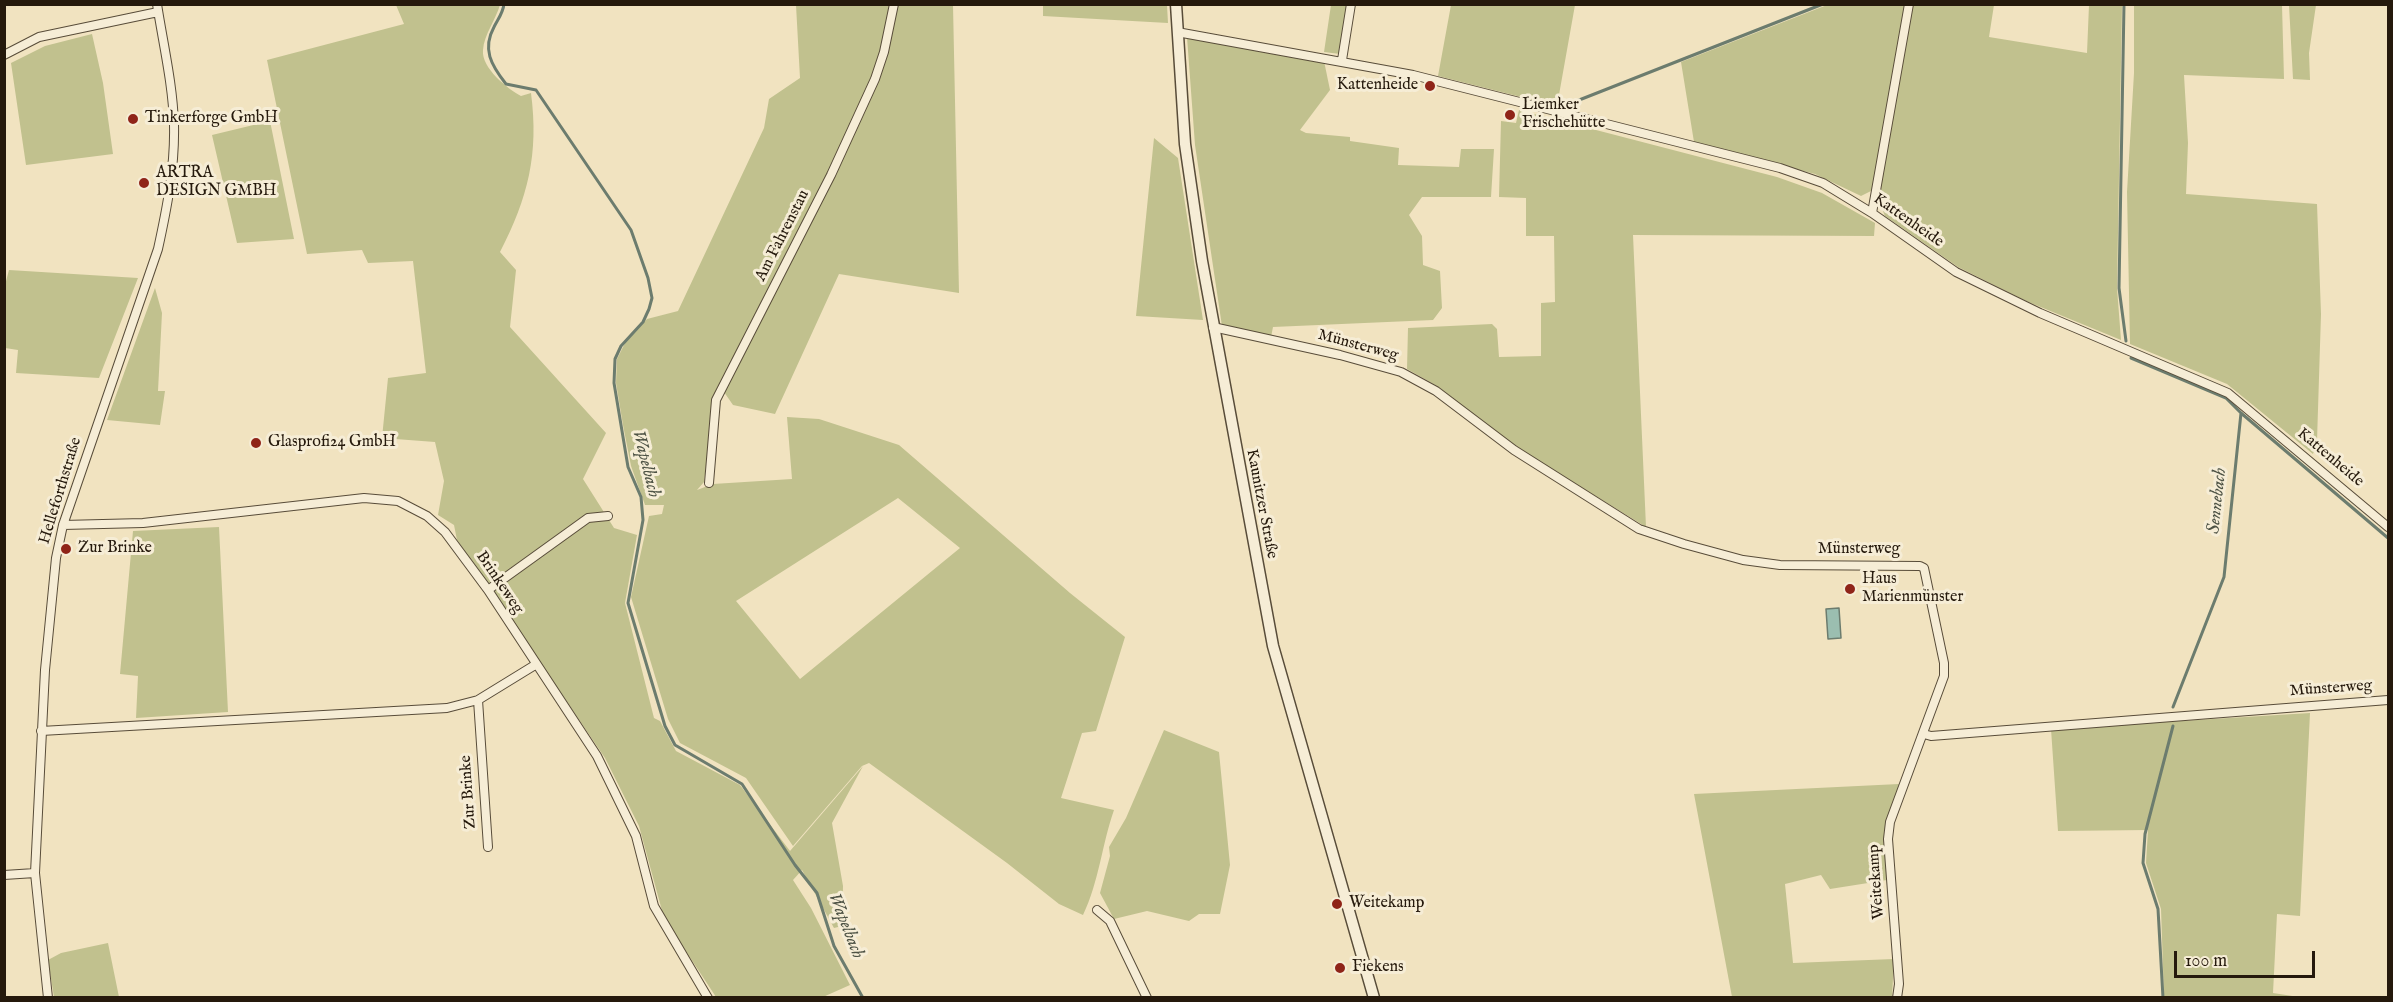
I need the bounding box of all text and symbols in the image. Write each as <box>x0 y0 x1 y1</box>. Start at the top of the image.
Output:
place label: Kattenheide <box>1337 76 1418 96</box>
marker: Kattenheide <box>1423 79 1437 93</box>
place label: Liemker Frischehütte <box>1522 96 1605 134</box>
marker: Liemker Frischehütte <box>1503 108 1517 122</box>
place label: Tinkerforge GmbH <box>145 109 278 129</box>
marker: Tinkerforge GmbH <box>126 112 140 126</box>
place label: ARTRA DESIGN GMBH <box>156 164 277 202</box>
marker: ARTRA DESIGN GMBH <box>137 176 151 190</box>
street label: Am Fahrenstau <box>752 187 814 285</box>
street label: Kattenheide <box>1869 190 1947 252</box>
street label: Münsterweg <box>1316 326 1400 366</box>
street label: Kattenheide <box>2293 425 2367 491</box>
water label: Wapelbach <box>626 428 664 500</box>
place label: Glasprofi24 GmbH <box>268 433 396 453</box>
street label: Helleforthstraße <box>36 435 86 547</box>
marker: Glasprofi24 GmbH <box>249 436 263 450</box>
street label: Kaunitzer Straße <box>1241 448 1281 560</box>
water label: Sennebach <box>2204 467 2232 535</box>
place label: Zur Brinke <box>78 539 152 559</box>
street label: Münsterweg <box>1818 540 1900 560</box>
marker: Zur Brinke <box>59 542 73 556</box>
street label: Brinkeweg <box>471 548 527 618</box>
place label: Haus Marienmünster <box>1862 570 1963 608</box>
marker: Haus Marienmünster <box>1843 582 1857 596</box>
street label: Münsterweg <box>2289 677 2373 701</box>
street label: Zur Brinke <box>457 754 481 830</box>
street label: Weitekamp <box>1865 844 1889 920</box>
water label: Wapelbach <box>822 890 868 962</box>
place label: Weitekamp <box>1349 894 1424 914</box>
marker: Weitekamp <box>1330 897 1344 911</box>
scale bar <box>2177 939 2318 977</box>
text: 100 m <box>2185 950 2227 973</box>
place label: Fiekens <box>1352 958 1404 978</box>
marker: Fiekens <box>1333 961 1347 975</box>

